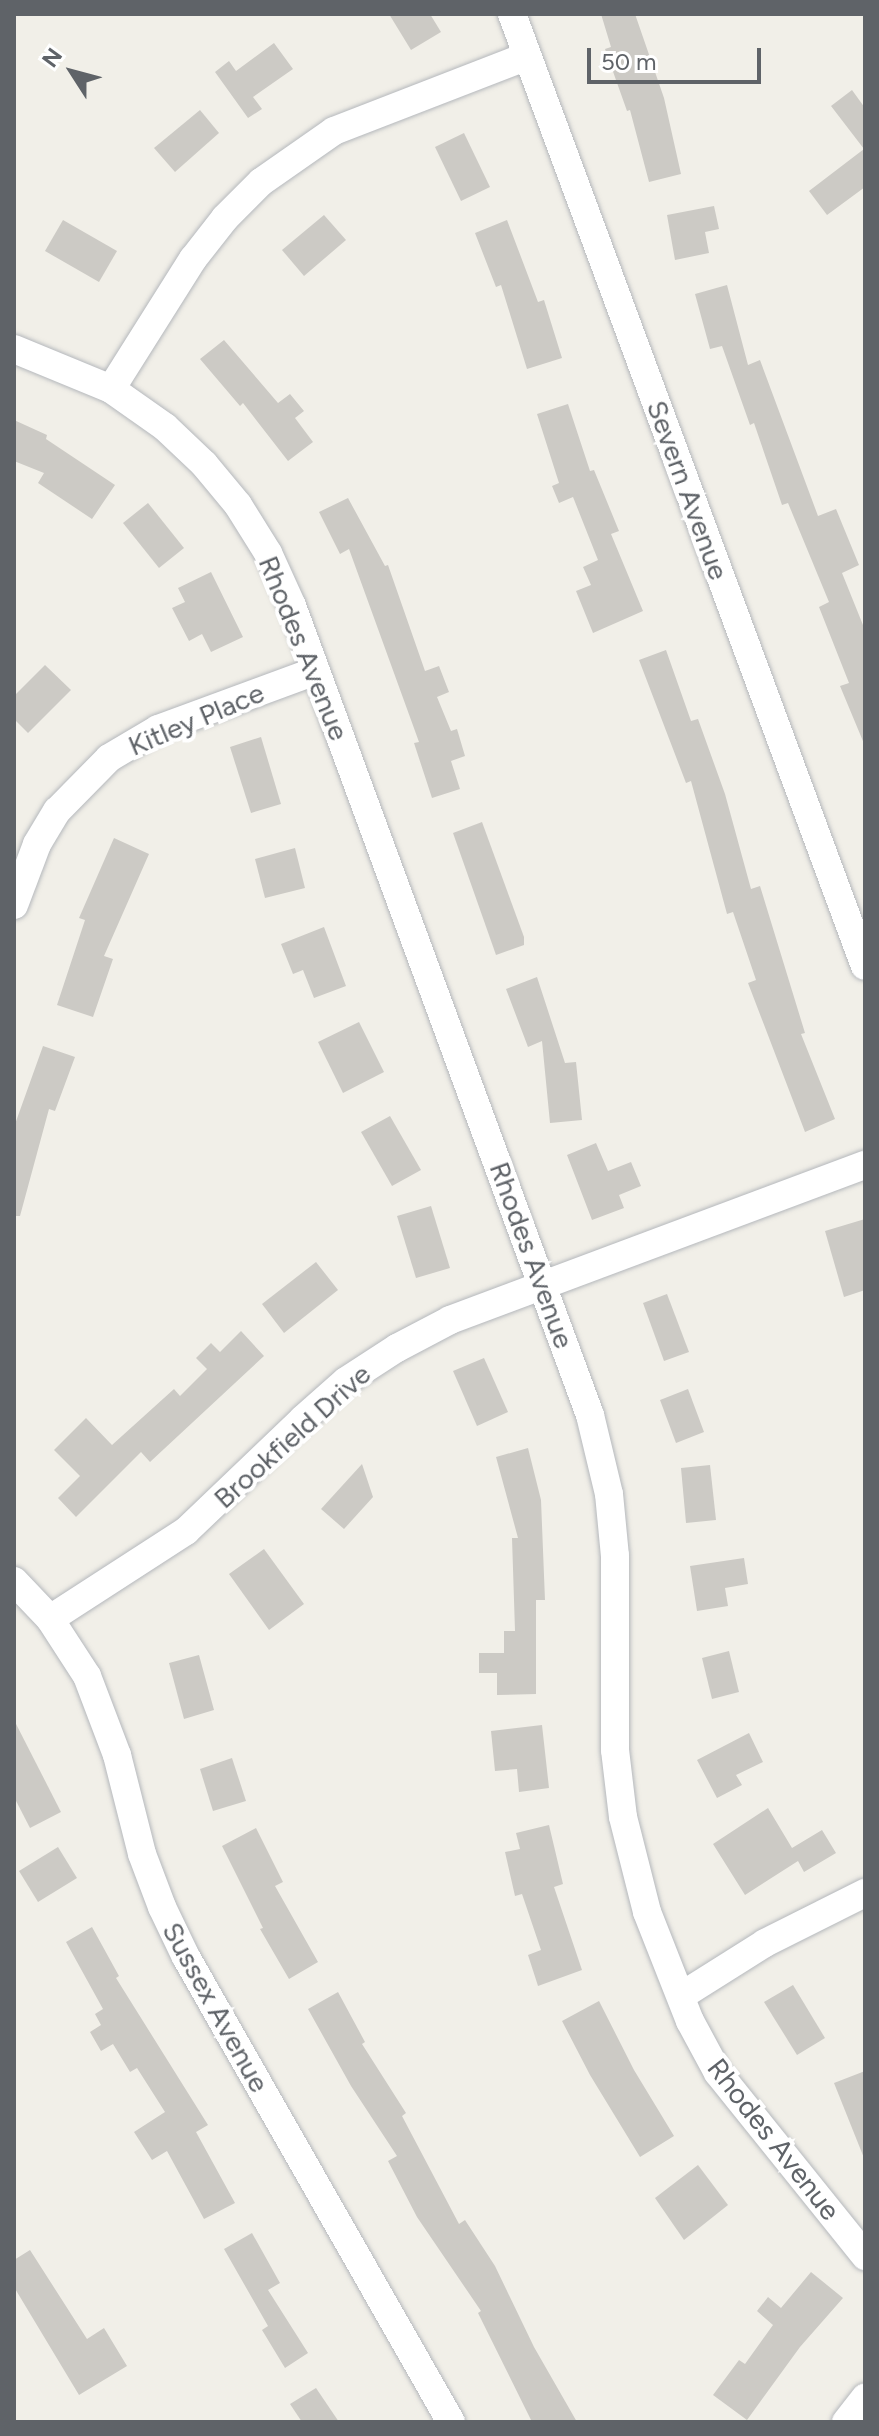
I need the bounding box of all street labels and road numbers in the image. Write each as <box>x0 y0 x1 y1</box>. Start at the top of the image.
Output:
street label: Severn Avenue <box>640 396 736 584</box>
street label: Rhodes Avenue <box>252 551 356 745</box>
street label: Kitley Place <box>123 675 269 763</box>
street label: Rhodes Avenue <box>483 1157 581 1353</box>
street label: Brookfield Drive <box>207 1357 377 1515</box>
street label: Sussex Avenue <box>156 1916 276 2098</box>
street label: Rhodes Avenue <box>701 2052 847 2226</box>

